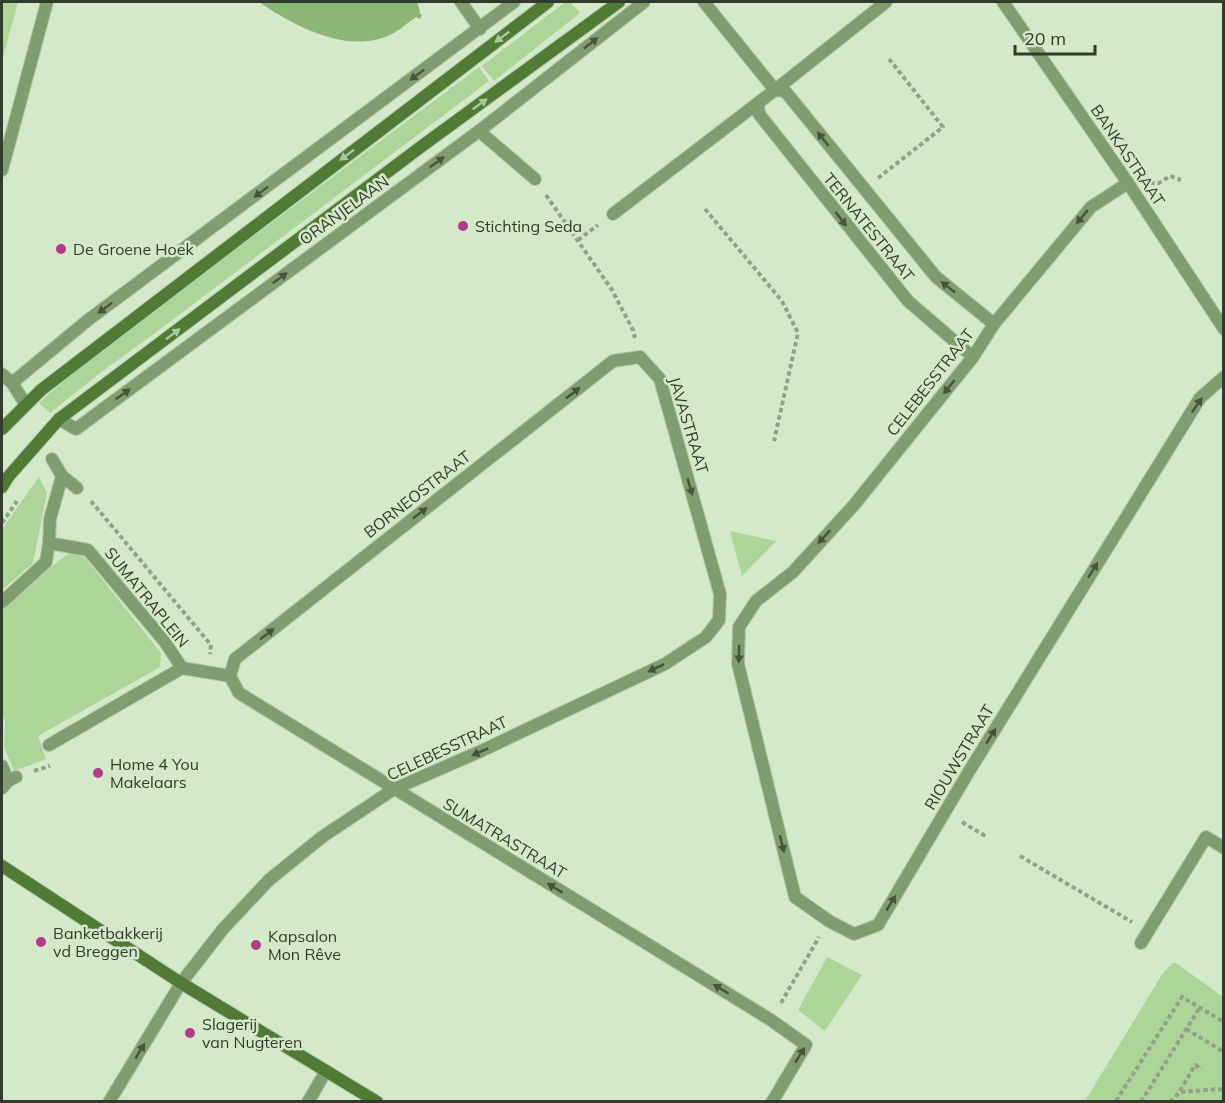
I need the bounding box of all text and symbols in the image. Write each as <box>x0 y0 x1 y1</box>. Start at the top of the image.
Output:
scale bar <box>1015 18 1094 56</box>
text: 20 m <box>1024 27 1066 50</box>
one-way arrow <box>494 31 510 43</box>
one-way arrow <box>584 38 599 50</box>
one-way arrow <box>410 69 425 81</box>
one-way arrow <box>472 98 488 110</box>
street label: BANKASTRAAT <box>1087 100 1169 210</box>
one-way arrow <box>817 131 829 146</box>
one-way arrow <box>339 149 355 162</box>
one-way arrow <box>429 157 444 169</box>
street label: TERNATESTRAAT <box>819 169 919 286</box>
street label: ORANJELAAN <box>295 171 393 249</box>
one-way arrow <box>253 185 269 198</box>
one-way arrow <box>1076 209 1089 224</box>
one-way arrow <box>835 212 847 227</box>
place label: Stichting Seda <box>475 216 582 236</box>
marker: Stichting Seda <box>456 219 470 233</box>
place label: De Groene Hoek <box>73 239 194 259</box>
marker: De Groene Hoek <box>54 242 68 256</box>
one-way arrow <box>272 272 288 285</box>
one-way arrow <box>940 281 956 294</box>
one-way arrow <box>97 302 113 314</box>
street label: CELEBESSTRAAT <box>882 324 978 440</box>
one-way arrow <box>165 328 181 340</box>
street label: JAVASTRAAT <box>665 374 713 476</box>
one-way arrow <box>942 379 955 395</box>
one-way arrow <box>565 386 581 399</box>
one-way arrow <box>115 388 131 400</box>
one-way arrow <box>1191 397 1203 413</box>
street label: BORNEOSTRAAT <box>360 446 475 542</box>
one-way arrow <box>686 478 696 496</box>
one-way arrow <box>412 507 428 520</box>
one-way arrow <box>818 529 831 544</box>
street label: SUMATRAPLEIN <box>101 543 193 651</box>
one-way arrow <box>1088 562 1099 578</box>
one-way arrow <box>259 627 275 640</box>
one-way arrow <box>734 645 743 664</box>
one-way arrow <box>648 663 665 672</box>
street label: RIOUWSTRAAT <box>920 701 998 813</box>
street label: CELEBESSTRAAT <box>383 711 511 785</box>
one-way arrow <box>986 728 997 744</box>
one-way arrow <box>472 747 489 756</box>
place label: Home 4 You Makelaars <box>110 754 199 792</box>
marker: Home 4 You Makelaars <box>91 766 105 780</box>
street label: SUMATRASTRAAT <box>440 793 571 883</box>
one-way arrow <box>778 835 788 853</box>
one-way arrow <box>547 882 563 893</box>
one-way arrow <box>886 894 896 911</box>
place label: Banketbakkerij vd Breggen <box>53 923 163 961</box>
place label: Kapsalon Mon Rêve <box>268 926 341 964</box>
marker: Banketbakkerij vd Breggen <box>34 935 48 949</box>
marker: Kapsalon Mon Rêve <box>249 938 263 952</box>
one-way arrow <box>713 984 729 995</box>
place label: Slagerij van Nugteren <box>202 1014 302 1052</box>
marker: Slagerij van Nugteren <box>183 1026 197 1040</box>
one-way arrow <box>134 1043 145 1059</box>
one-way arrow <box>795 1046 805 1063</box>

